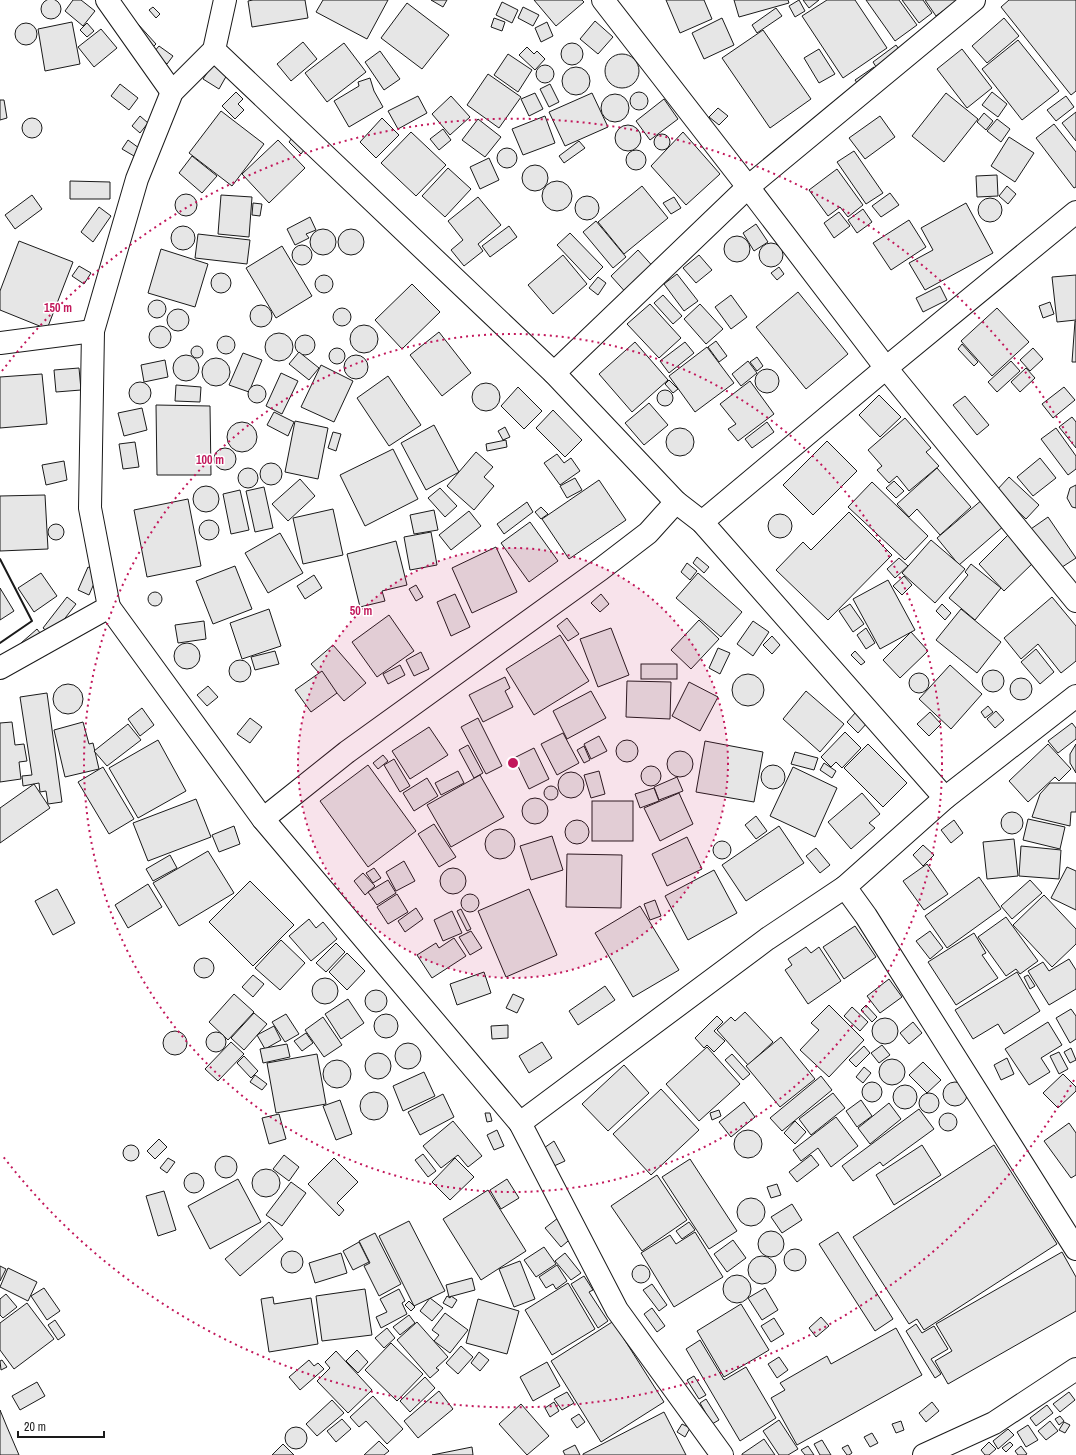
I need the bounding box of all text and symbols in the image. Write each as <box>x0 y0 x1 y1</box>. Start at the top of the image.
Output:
text: 150 m <box>44 300 72 316</box>
text: 100 m <box>196 452 224 468</box>
text: 50 m <box>350 603 372 619</box>
centre of rings <box>506 756 520 770</box>
scale bar <box>18 1413 104 1439</box>
text: 20 m <box>24 1419 46 1435</box>

